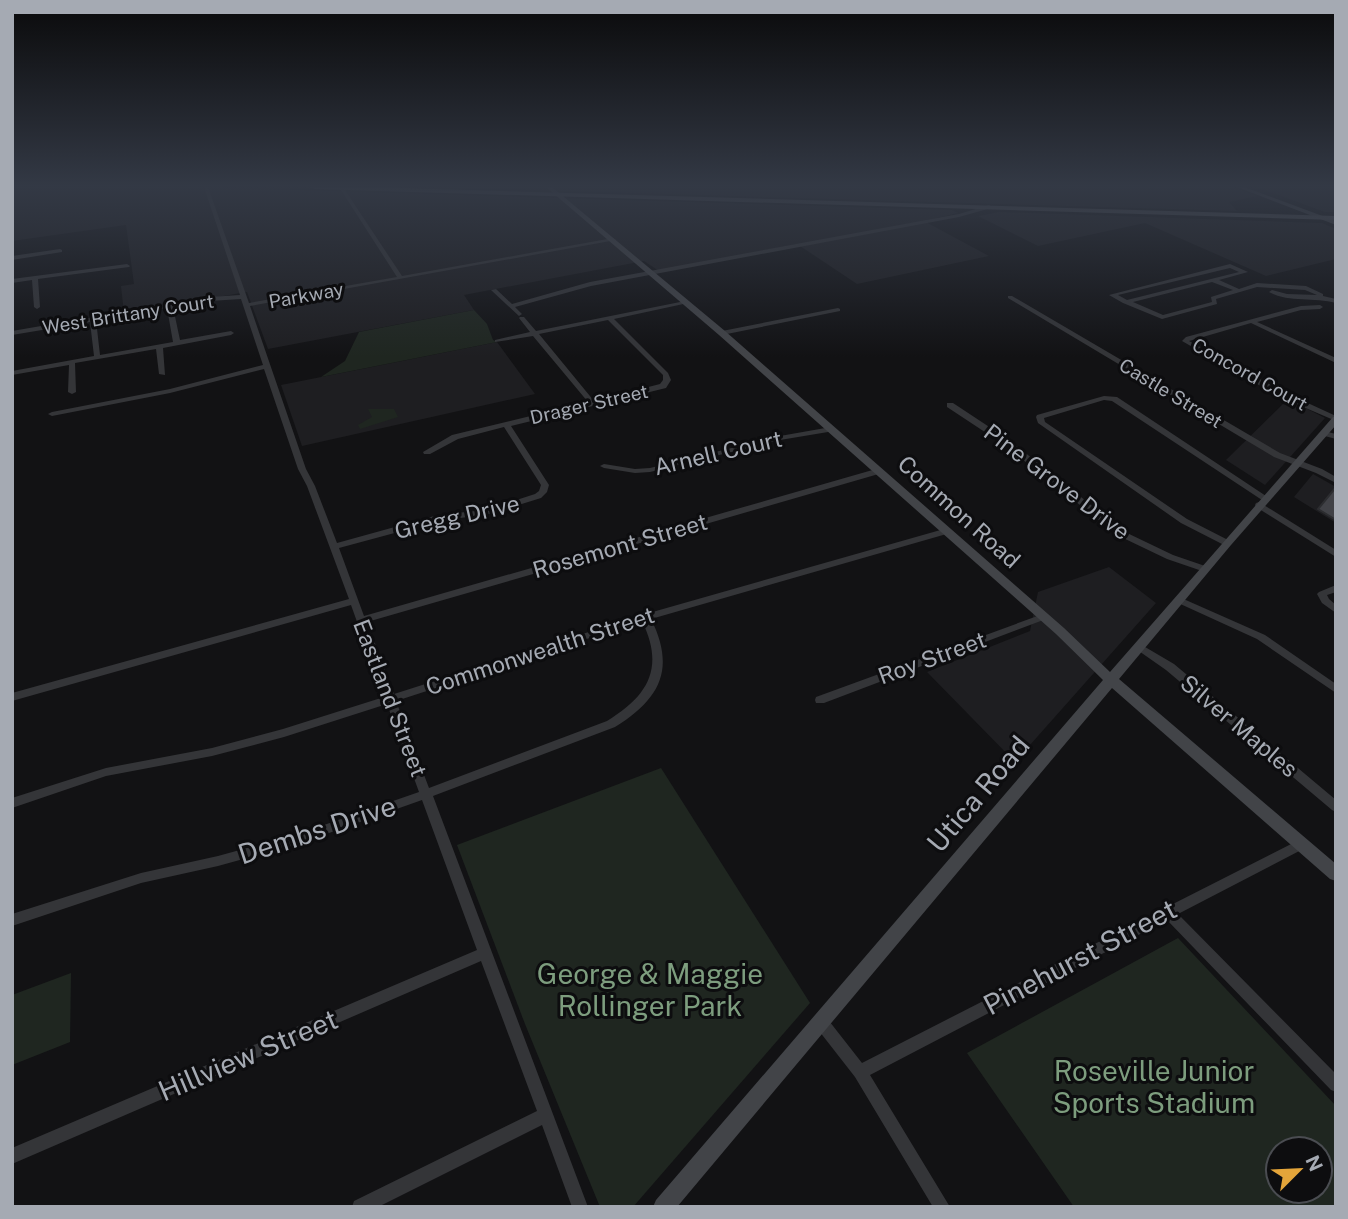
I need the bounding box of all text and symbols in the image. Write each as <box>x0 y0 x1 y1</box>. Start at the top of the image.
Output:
street label: Parkway <box>267 278 345 312</box>
street label: West Brittany Court <box>41 290 215 338</box>
street label: Concord Court <box>1188 333 1312 415</box>
street label: Castle Street <box>1116 354 1226 432</box>
street label: Drager Street <box>528 380 650 428</box>
street label: Pine Grove Drive <box>979 418 1136 545</box>
street label: Arnell Court <box>651 425 785 480</box>
street label: Common Road <box>893 450 1026 573</box>
street label: Gregg Drive <box>392 489 522 544</box>
street label: Rosemont Street <box>530 508 710 583</box>
street label: Commonwealth Street <box>422 601 658 700</box>
street label: Eastland Street <box>348 615 433 780</box>
street label: Roy Street <box>874 626 990 690</box>
street label: Silver Maples <box>1175 669 1303 782</box>
street label: Utica Road <box>920 729 1036 858</box>
street label: Dembs Drive <box>234 788 400 871</box>
street label: Pinehurst Street <box>978 892 1182 1021</box>
park label: George & Maggie Rollinger Park <box>537 957 763 1022</box>
street label: Hillview Street <box>153 1002 342 1107</box>
park label: Roseville Junior Sports Stadium <box>1053 1054 1255 1119</box>
north arrow <box>1264 1135 1334 1205</box>
text: N <box>1301 1152 1328 1174</box>

